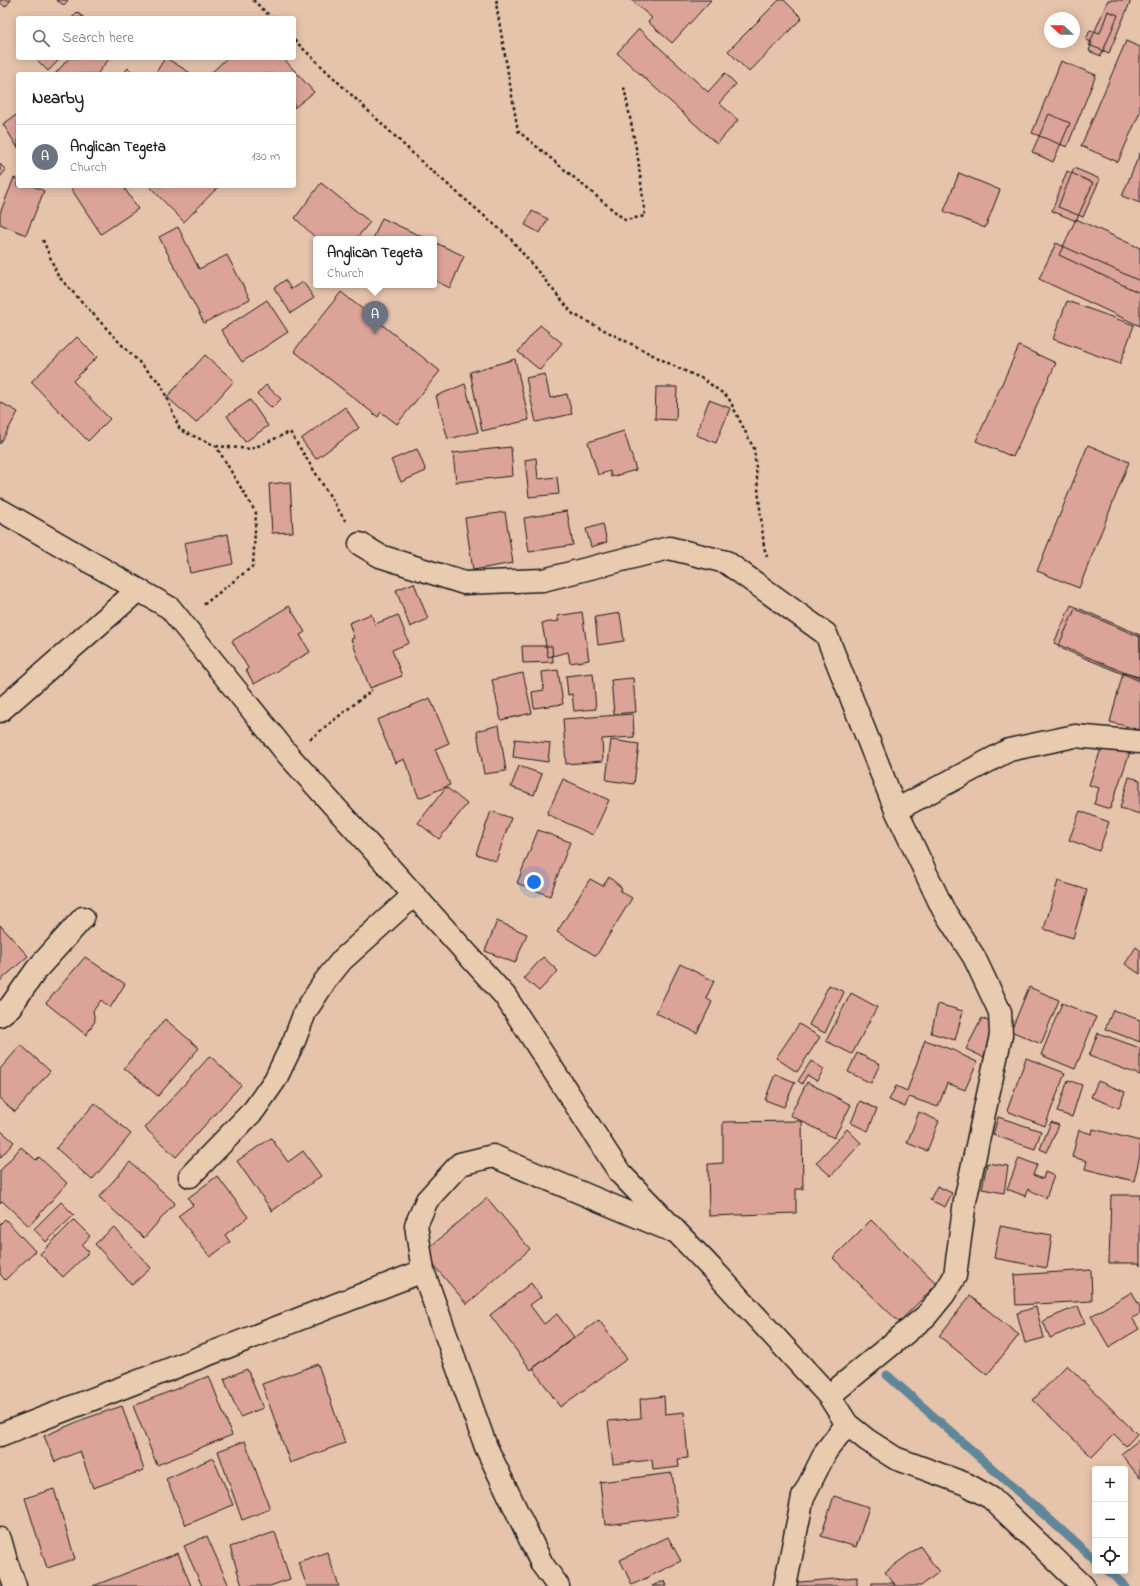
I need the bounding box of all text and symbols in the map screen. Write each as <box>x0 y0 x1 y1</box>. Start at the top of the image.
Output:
north arrow <box>1044 12 1080 48</box>
search box <box>16 16 296 60</box>
icon: search <box>30 27 52 49</box>
text: Search here <box>62 27 134 49</box>
text: Nearby <box>32 86 84 111</box>
text: Anglican Tegeta <box>70 136 166 158</box>
text: A <box>41 147 49 166</box>
text: 130 m <box>252 147 280 166</box>
text: Church <box>70 158 107 177</box>
popup <box>313 236 437 288</box>
text: Anglican Tegeta <box>327 242 423 264</box>
text: Church <box>327 264 364 283</box>
pin: A <box>362 301 388 334</box>
your location <box>524 872 544 892</box>
map controls <box>1092 1466 1128 1574</box>
button: + <box>1092 1466 1128 1502</box>
button: − <box>1092 1502 1128 1538</box>
button: locate <box>1092 1538 1128 1574</box>

